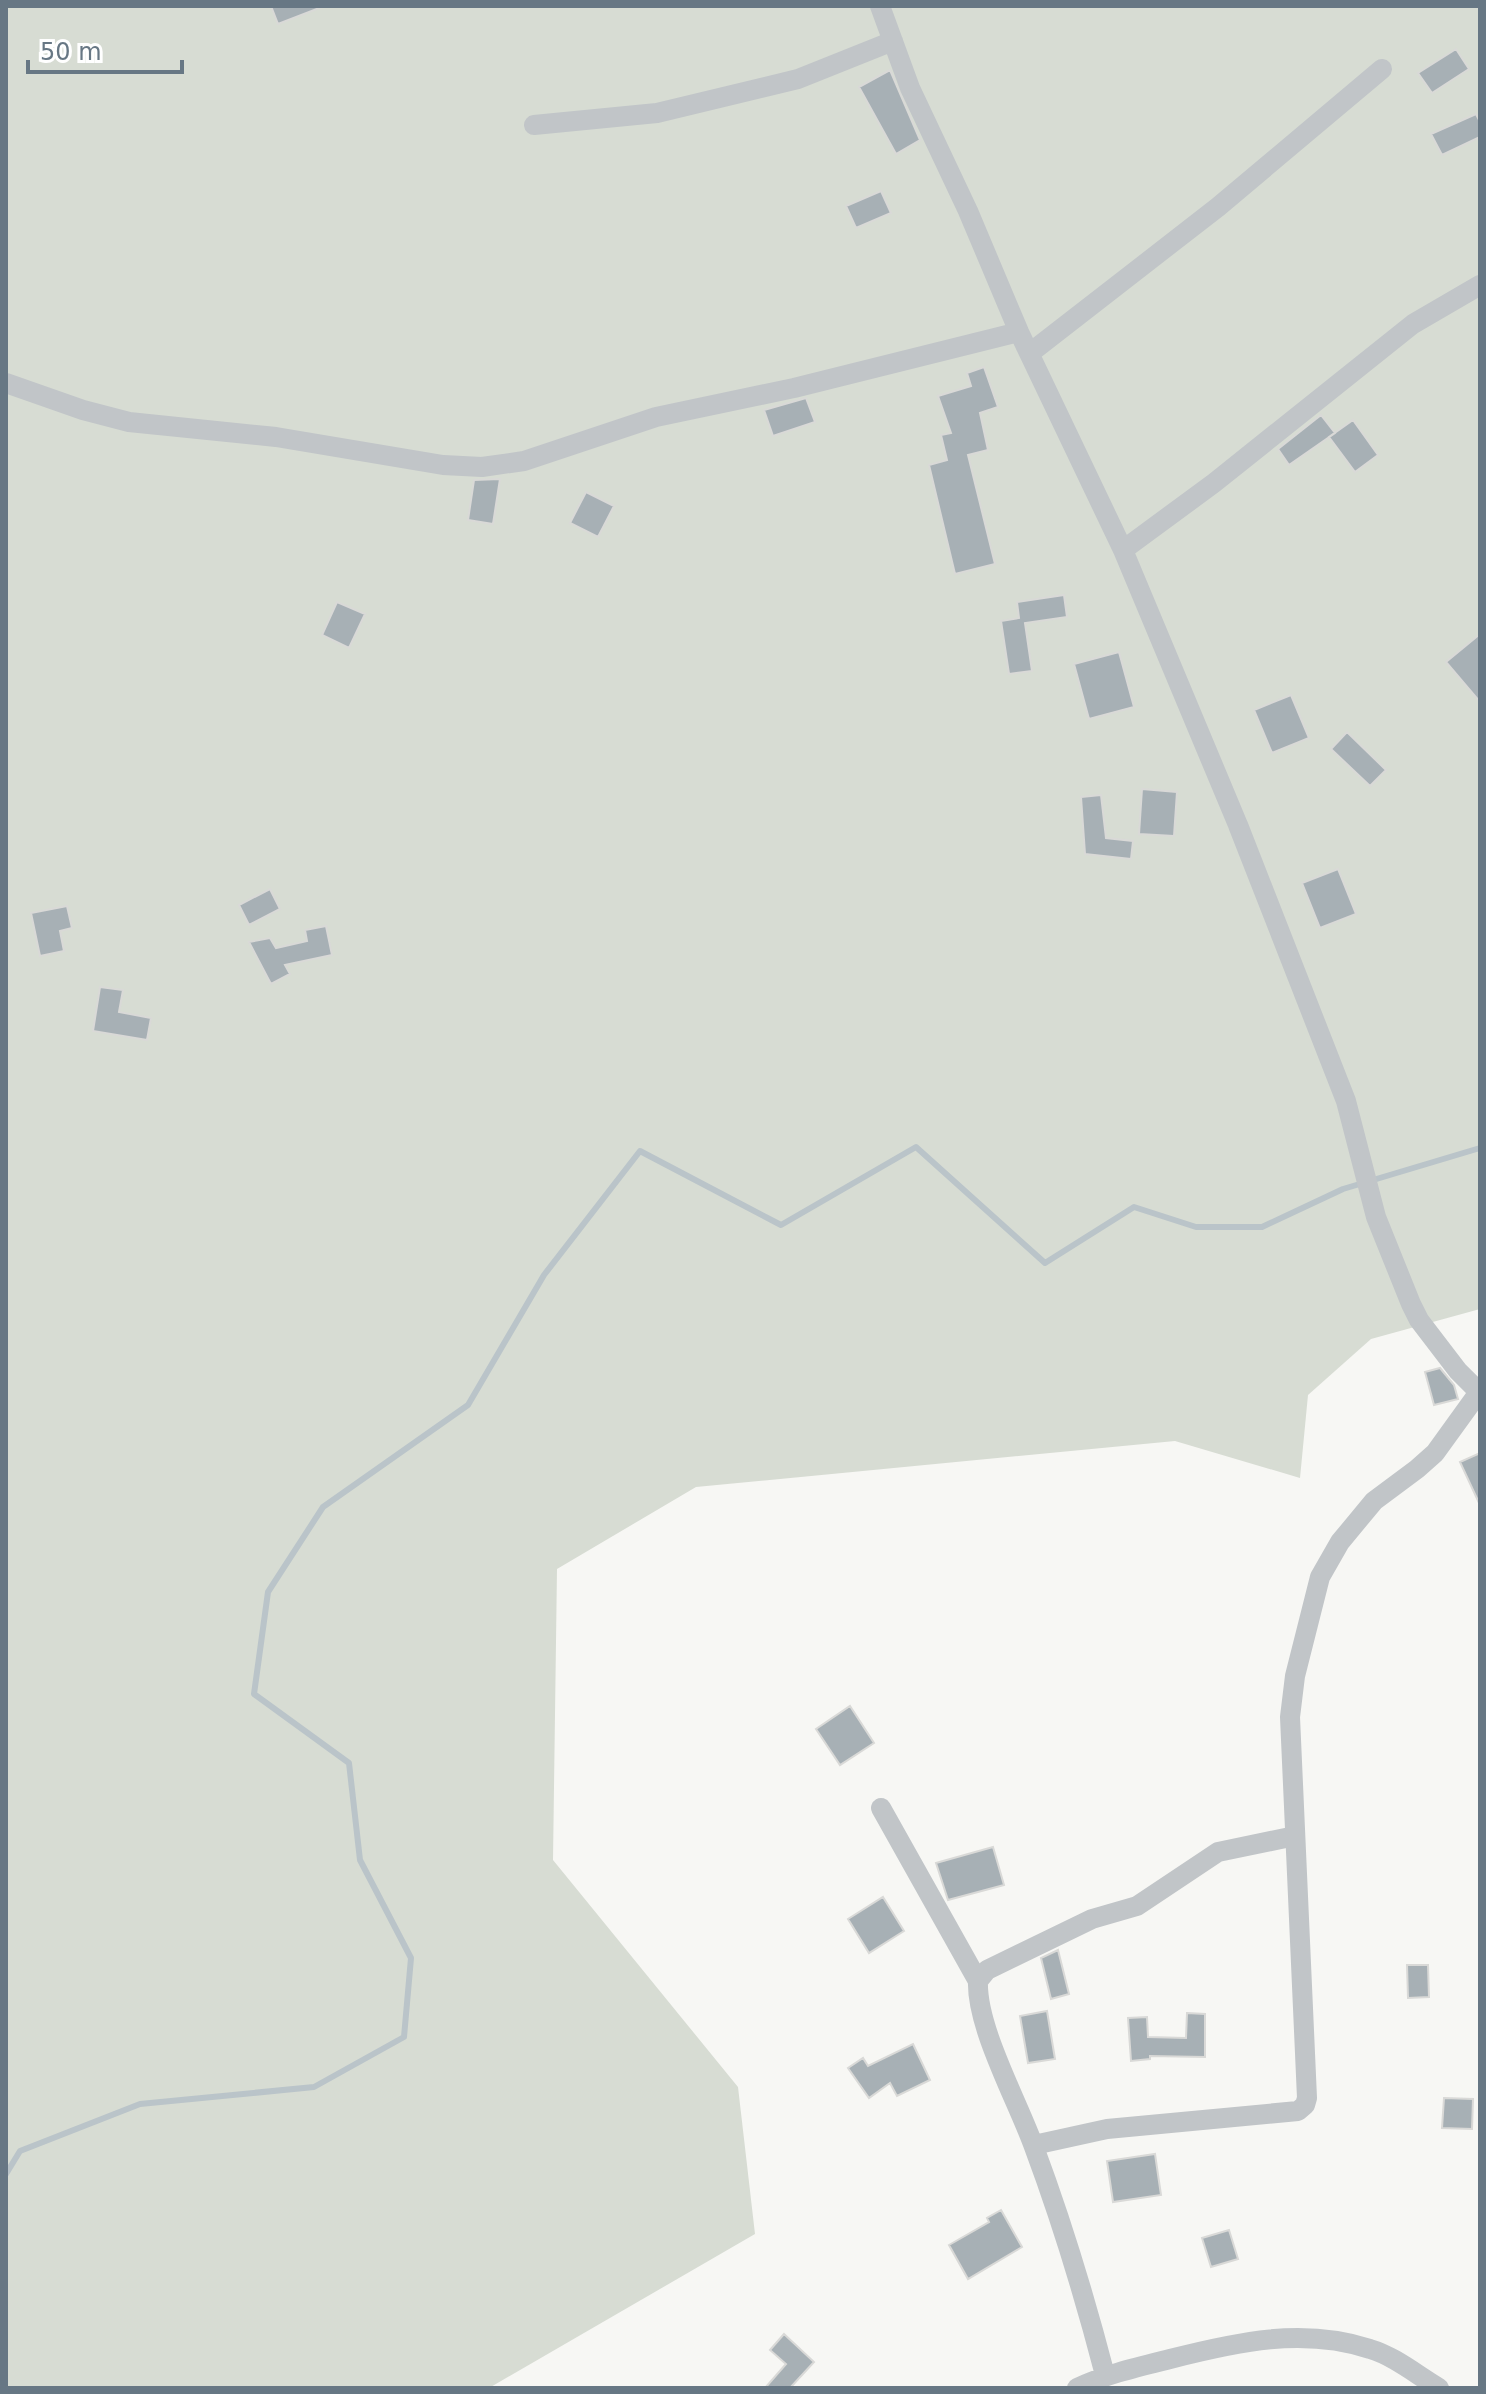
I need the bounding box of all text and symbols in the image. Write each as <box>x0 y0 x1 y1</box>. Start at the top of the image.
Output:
scale bar <box>28 24 182 74</box>
text: 50 m <box>40 38 102 66</box>

